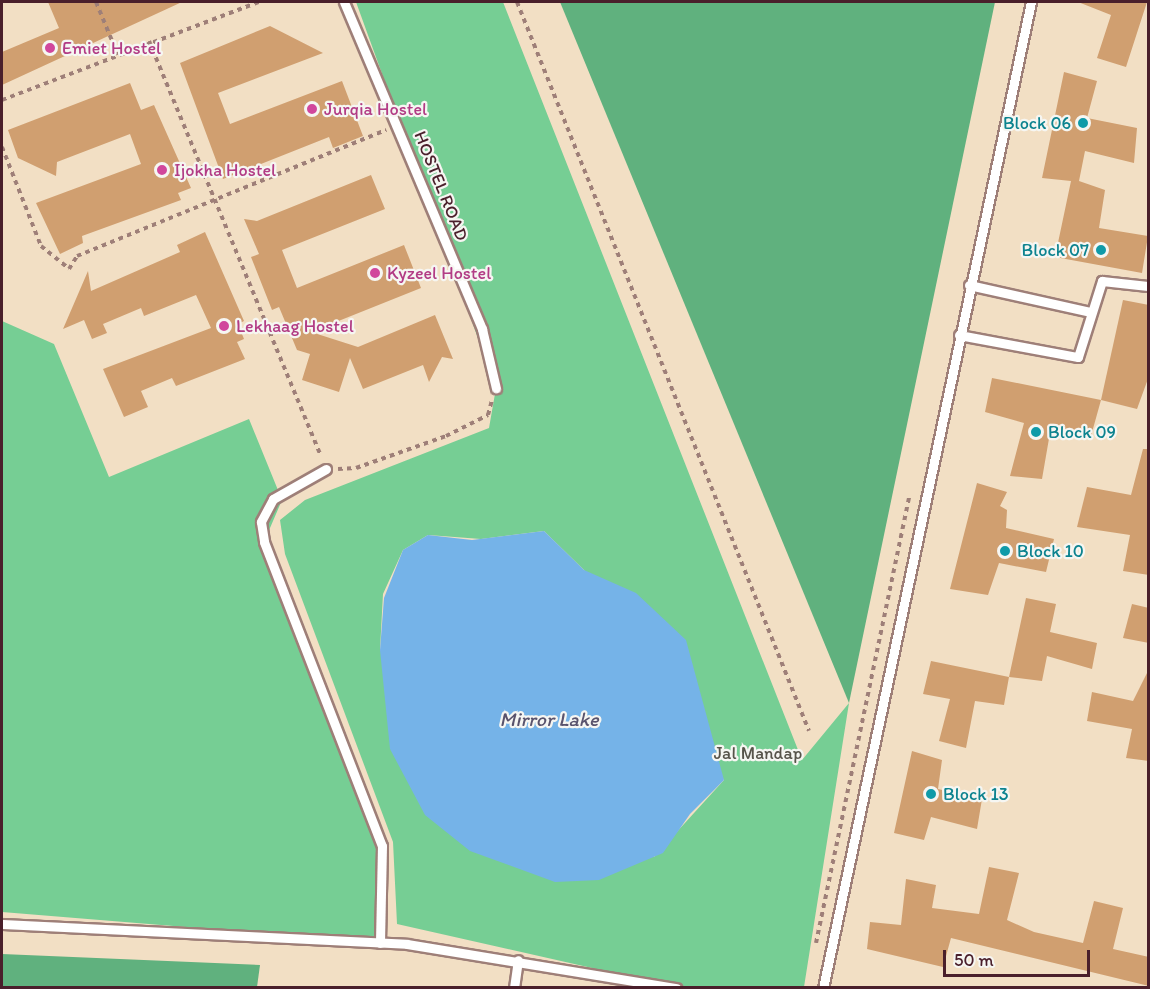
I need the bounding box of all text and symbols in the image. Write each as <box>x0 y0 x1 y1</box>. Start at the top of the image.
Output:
place label: Emiet Hostel <box>62 37 161 59</box>
marker: Emiet Hostel <box>43 41 57 55</box>
place label: Jurqia Hostel <box>324 98 427 120</box>
marker: Jurqia Hostel <box>305 102 319 116</box>
place label: Block 06 <box>1003 112 1071 134</box>
marker: Block 06 <box>1076 116 1090 130</box>
street label: HOSTEL ROAD <box>409 128 473 244</box>
place label: Ijokha Hostel <box>174 159 276 181</box>
marker: Ijokha Hostel <box>155 163 169 177</box>
place label: Block 07 <box>1022 239 1089 261</box>
marker: Block 07 <box>1094 243 1108 257</box>
place label: Kyzeel Hostel <box>387 262 491 284</box>
marker: Kyzeel Hostel <box>368 266 382 280</box>
place label: Lekhaag Hostel <box>236 315 354 337</box>
marker: Lekhaag Hostel <box>217 319 231 333</box>
place label: Block 09 <box>1048 421 1116 443</box>
marker: Block 09 <box>1029 425 1043 439</box>
place label: Block 10 <box>1017 540 1084 562</box>
marker: Block 10 <box>998 544 1012 558</box>
water label: Mirror Lake <box>499 707 599 731</box>
park label: Jal Mandap <box>714 742 802 764</box>
place label: Block 13 <box>943 783 1009 805</box>
marker: Block 13 <box>924 787 938 801</box>
scale bar <box>946 938 1093 976</box>
text: 50 m <box>954 949 994 971</box>

